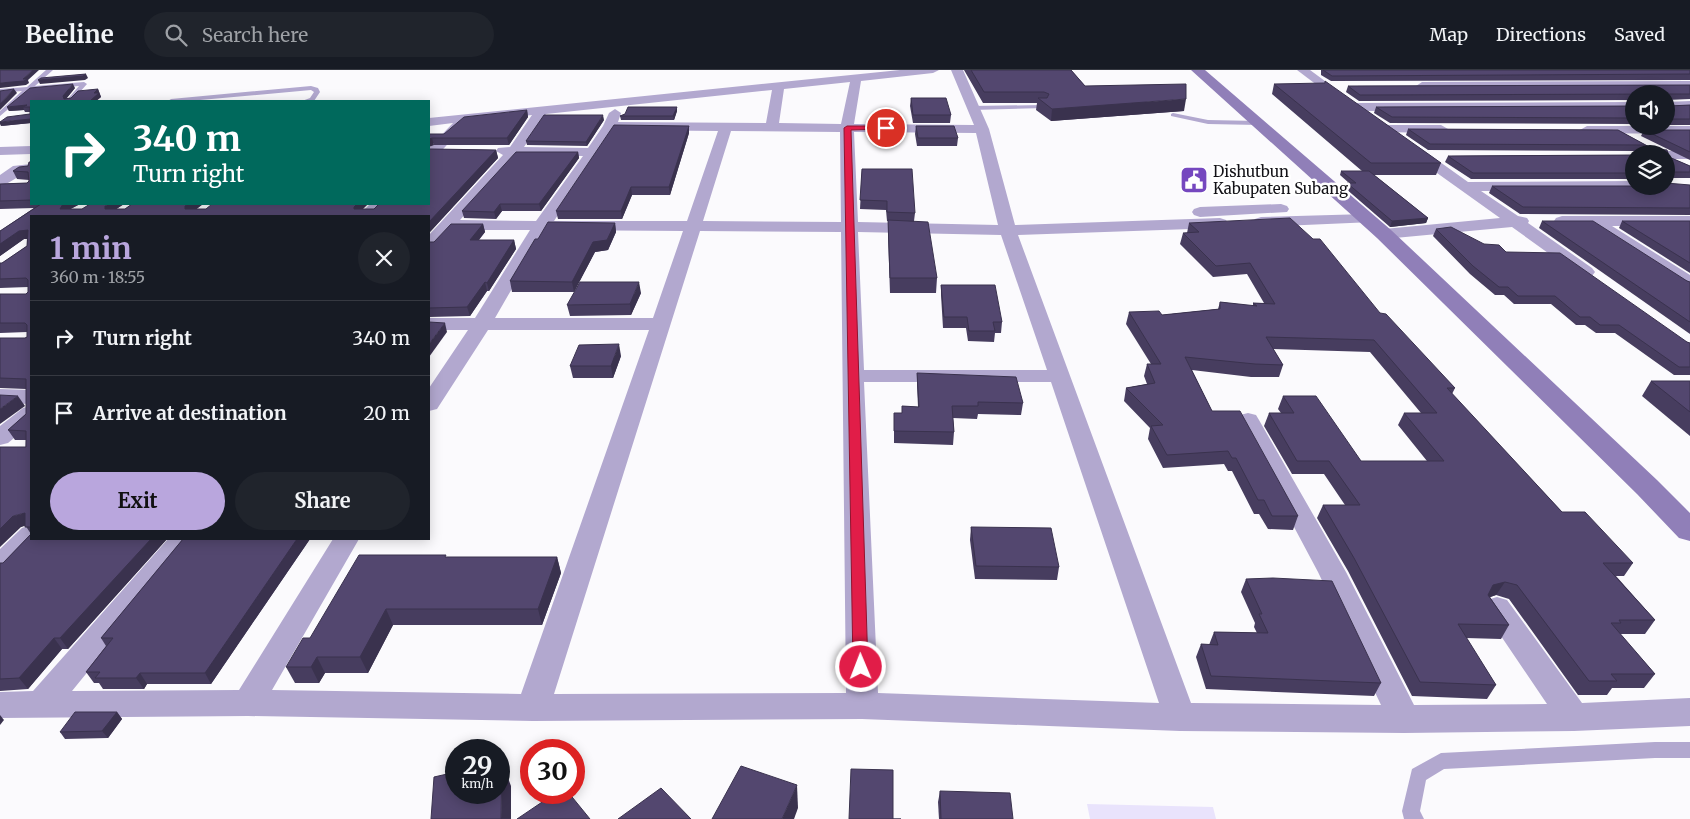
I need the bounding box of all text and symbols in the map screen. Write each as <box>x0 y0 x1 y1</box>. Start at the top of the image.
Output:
search box <box>144 12 494 57</box>
text: Beeline <box>25 19 114 50</box>
icon: search <box>162 21 190 49</box>
text: Search here <box>202 23 308 47</box>
text: Map <box>1430 23 1468 46</box>
text: Directions <box>1496 23 1586 46</box>
text: Saved <box>1614 23 1665 46</box>
map controls <box>1625 85 1675 195</box>
button: sound <box>1625 85 1675 135</box>
pin <box>865 107 907 149</box>
icon: arrive <box>872 114 900 142</box>
text: 340 m <box>133 117 241 161</box>
icon: right <box>50 120 115 185</box>
button: layers <box>1625 145 1675 195</box>
text: Turn right <box>133 160 244 188</box>
place label: Dishutbun Kabupaten Subang <box>1213 162 1348 198</box>
public building icon: Dishutbun Kabupaten Subang <box>1179 165 1209 195</box>
text: 1 min <box>50 229 132 267</box>
button: close <box>358 232 410 284</box>
text: 360 m · 18:55 <box>50 267 145 287</box>
icon: right <box>50 324 78 352</box>
text: Turn right <box>93 326 192 350</box>
text: 340 m <box>352 326 410 350</box>
icon: arrive <box>50 399 78 427</box>
text: Arrive at destination <box>93 401 287 425</box>
text: 20 m <box>363 401 410 425</box>
button: Exit <box>50 472 225 530</box>
button: Share <box>235 472 410 530</box>
position arrow <box>834 640 886 692</box>
speed limit sign: 30 <box>520 739 585 804</box>
text: 29 <box>463 749 492 781</box>
text: km/h <box>462 776 493 791</box>

